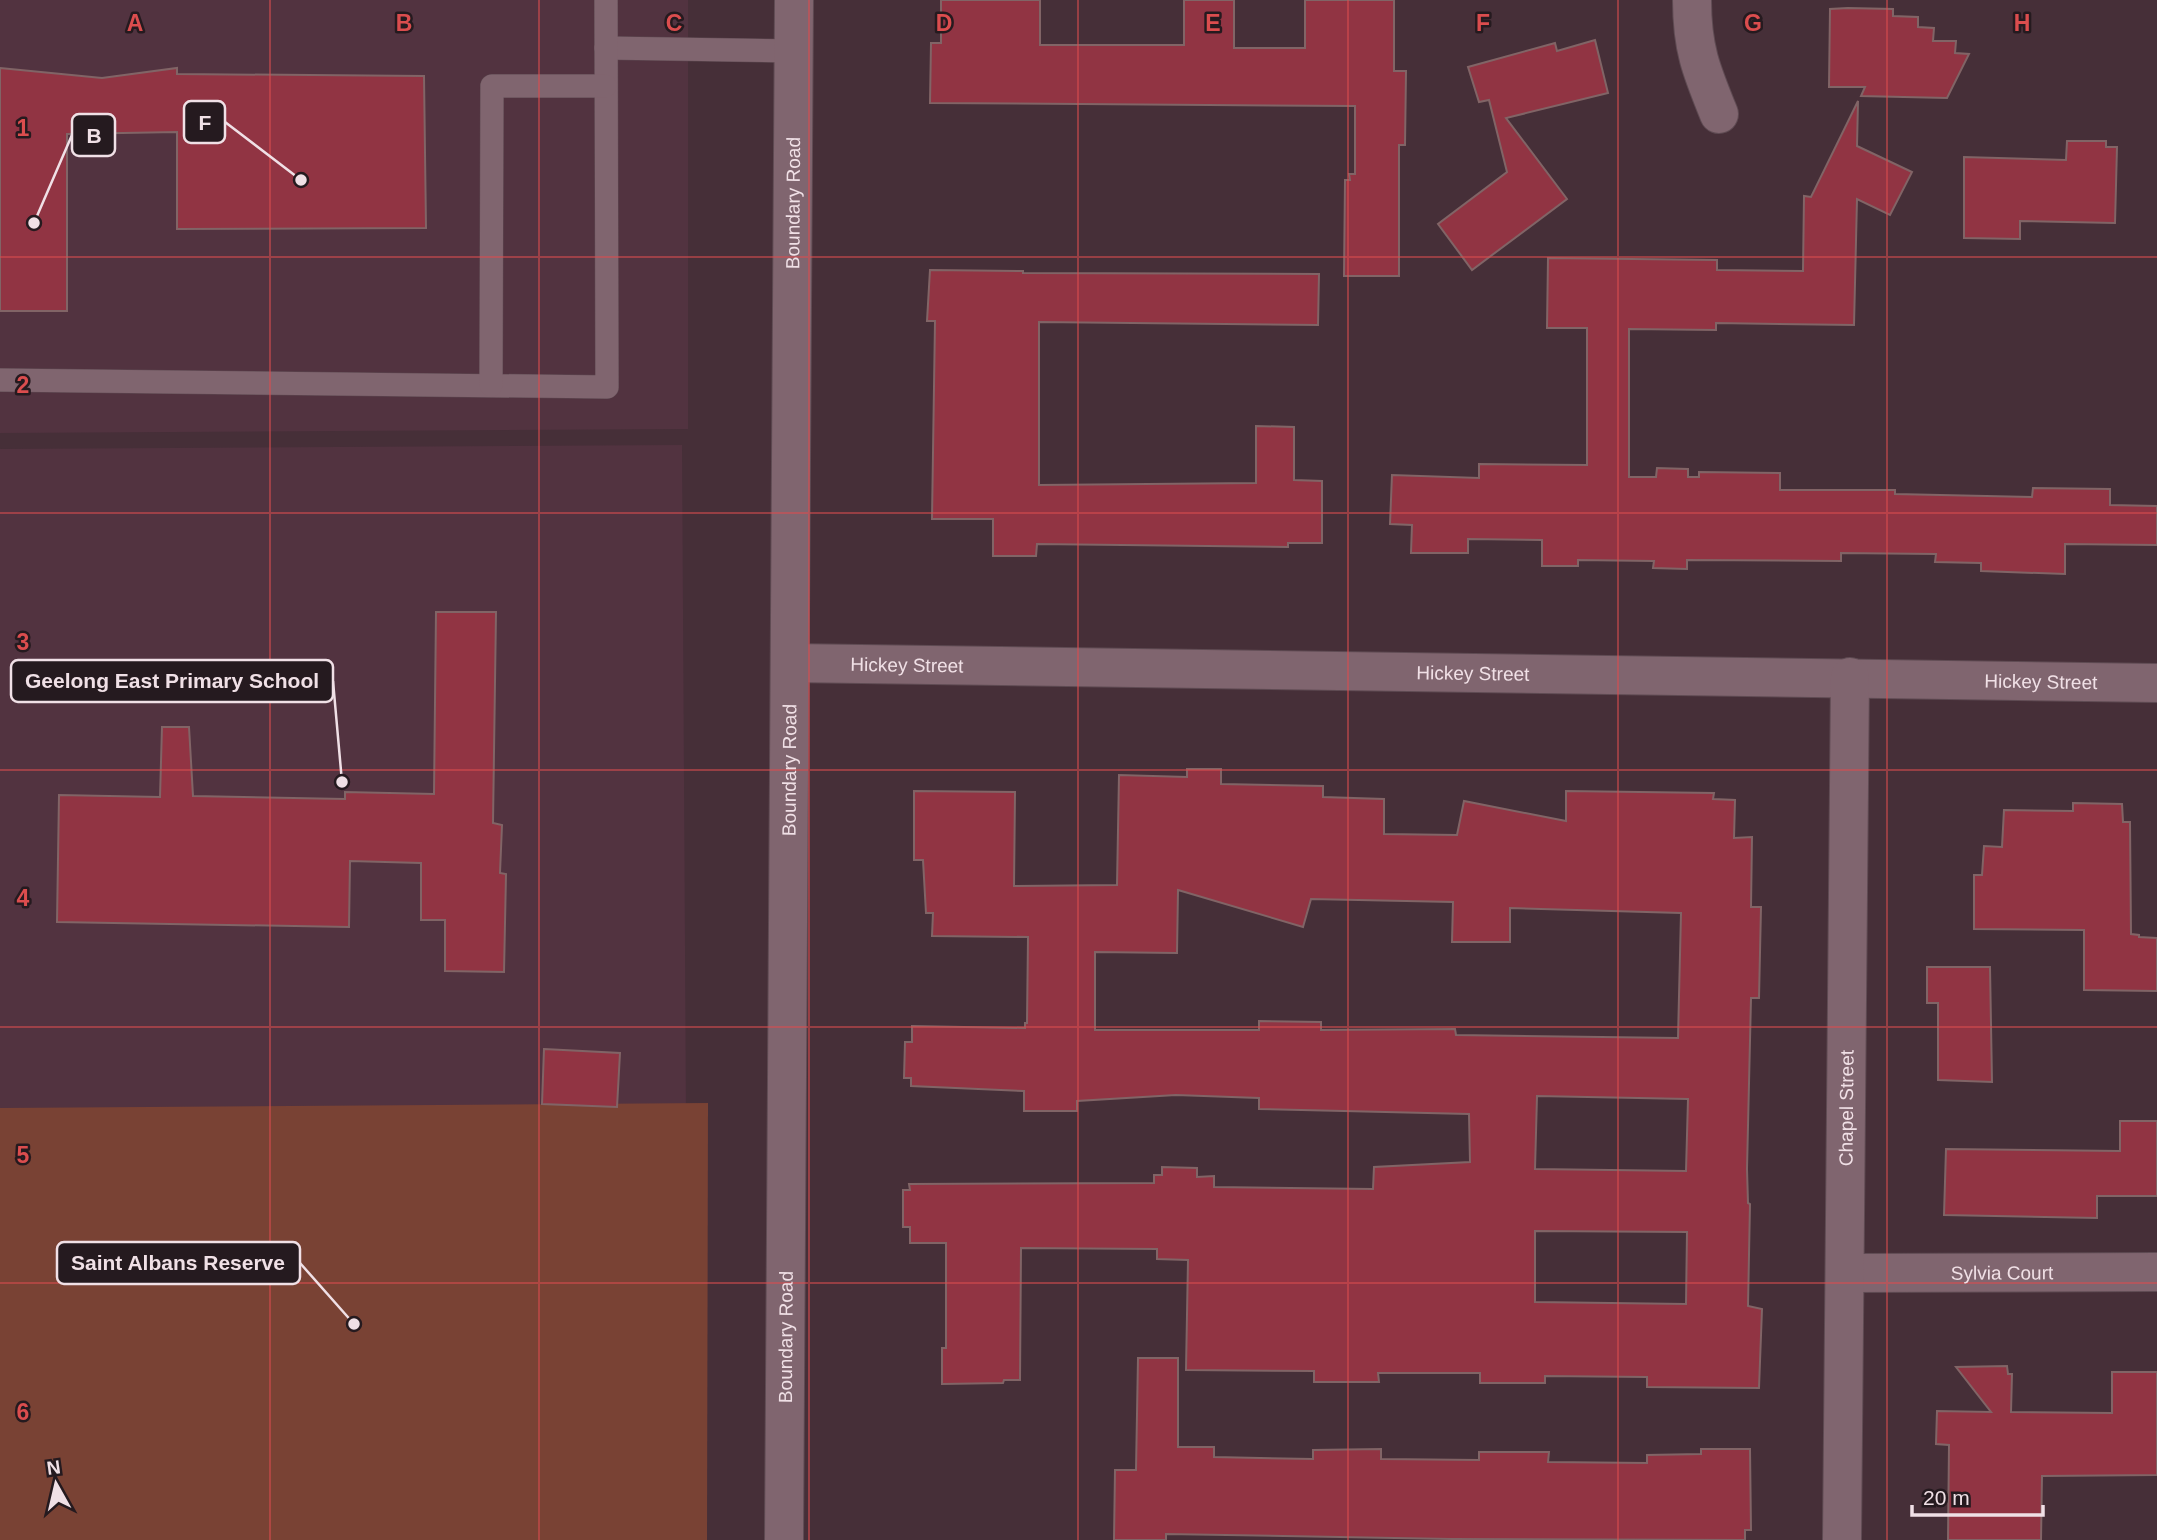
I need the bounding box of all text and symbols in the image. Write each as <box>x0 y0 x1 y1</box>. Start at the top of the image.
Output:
text: A <box>127 10 143 36</box>
text: B <box>396 10 412 36</box>
text: C <box>666 10 682 36</box>
text: D <box>936 10 952 36</box>
text: E <box>1205 10 1221 36</box>
text: F <box>1476 10 1490 36</box>
text: G <box>1744 10 1762 36</box>
text: H <box>2014 10 2030 36</box>
callout: F <box>184 101 225 143</box>
text: F <box>199 111 212 134</box>
callout: B <box>72 114 115 156</box>
text: 1 <box>17 115 30 141</box>
text: B <box>86 124 102 147</box>
street label: Boundary Road <box>782 137 804 269</box>
text: 2 <box>17 372 29 398</box>
text: 3 <box>17 629 29 655</box>
street label: Hickey Street <box>850 653 964 676</box>
callout: Geelong East Primary School <box>11 660 333 702</box>
street label: Hickey Street <box>1416 662 1530 684</box>
text: Geelong East Primary School <box>25 669 319 692</box>
street label: Hickey Street <box>1984 670 2098 693</box>
street label: Boundary Road <box>778 704 800 836</box>
text: 4 <box>17 885 30 911</box>
street label: Chapel Street <box>1835 1049 1857 1166</box>
text: 5 <box>17 1142 30 1168</box>
callout: Saint Albans Reserve <box>57 1242 300 1284</box>
text: Saint Albans Reserve <box>71 1251 285 1274</box>
street label: Sylvia Court <box>1951 1262 2054 1283</box>
street label: Boundary Road <box>774 1271 796 1403</box>
text: 6 <box>17 1399 29 1425</box>
north arrow <box>21 1449 91 1519</box>
text: N <box>45 1456 62 1479</box>
scale bar <box>1912 1474 2043 1518</box>
text: 20 m <box>1923 1486 1970 1509</box>

